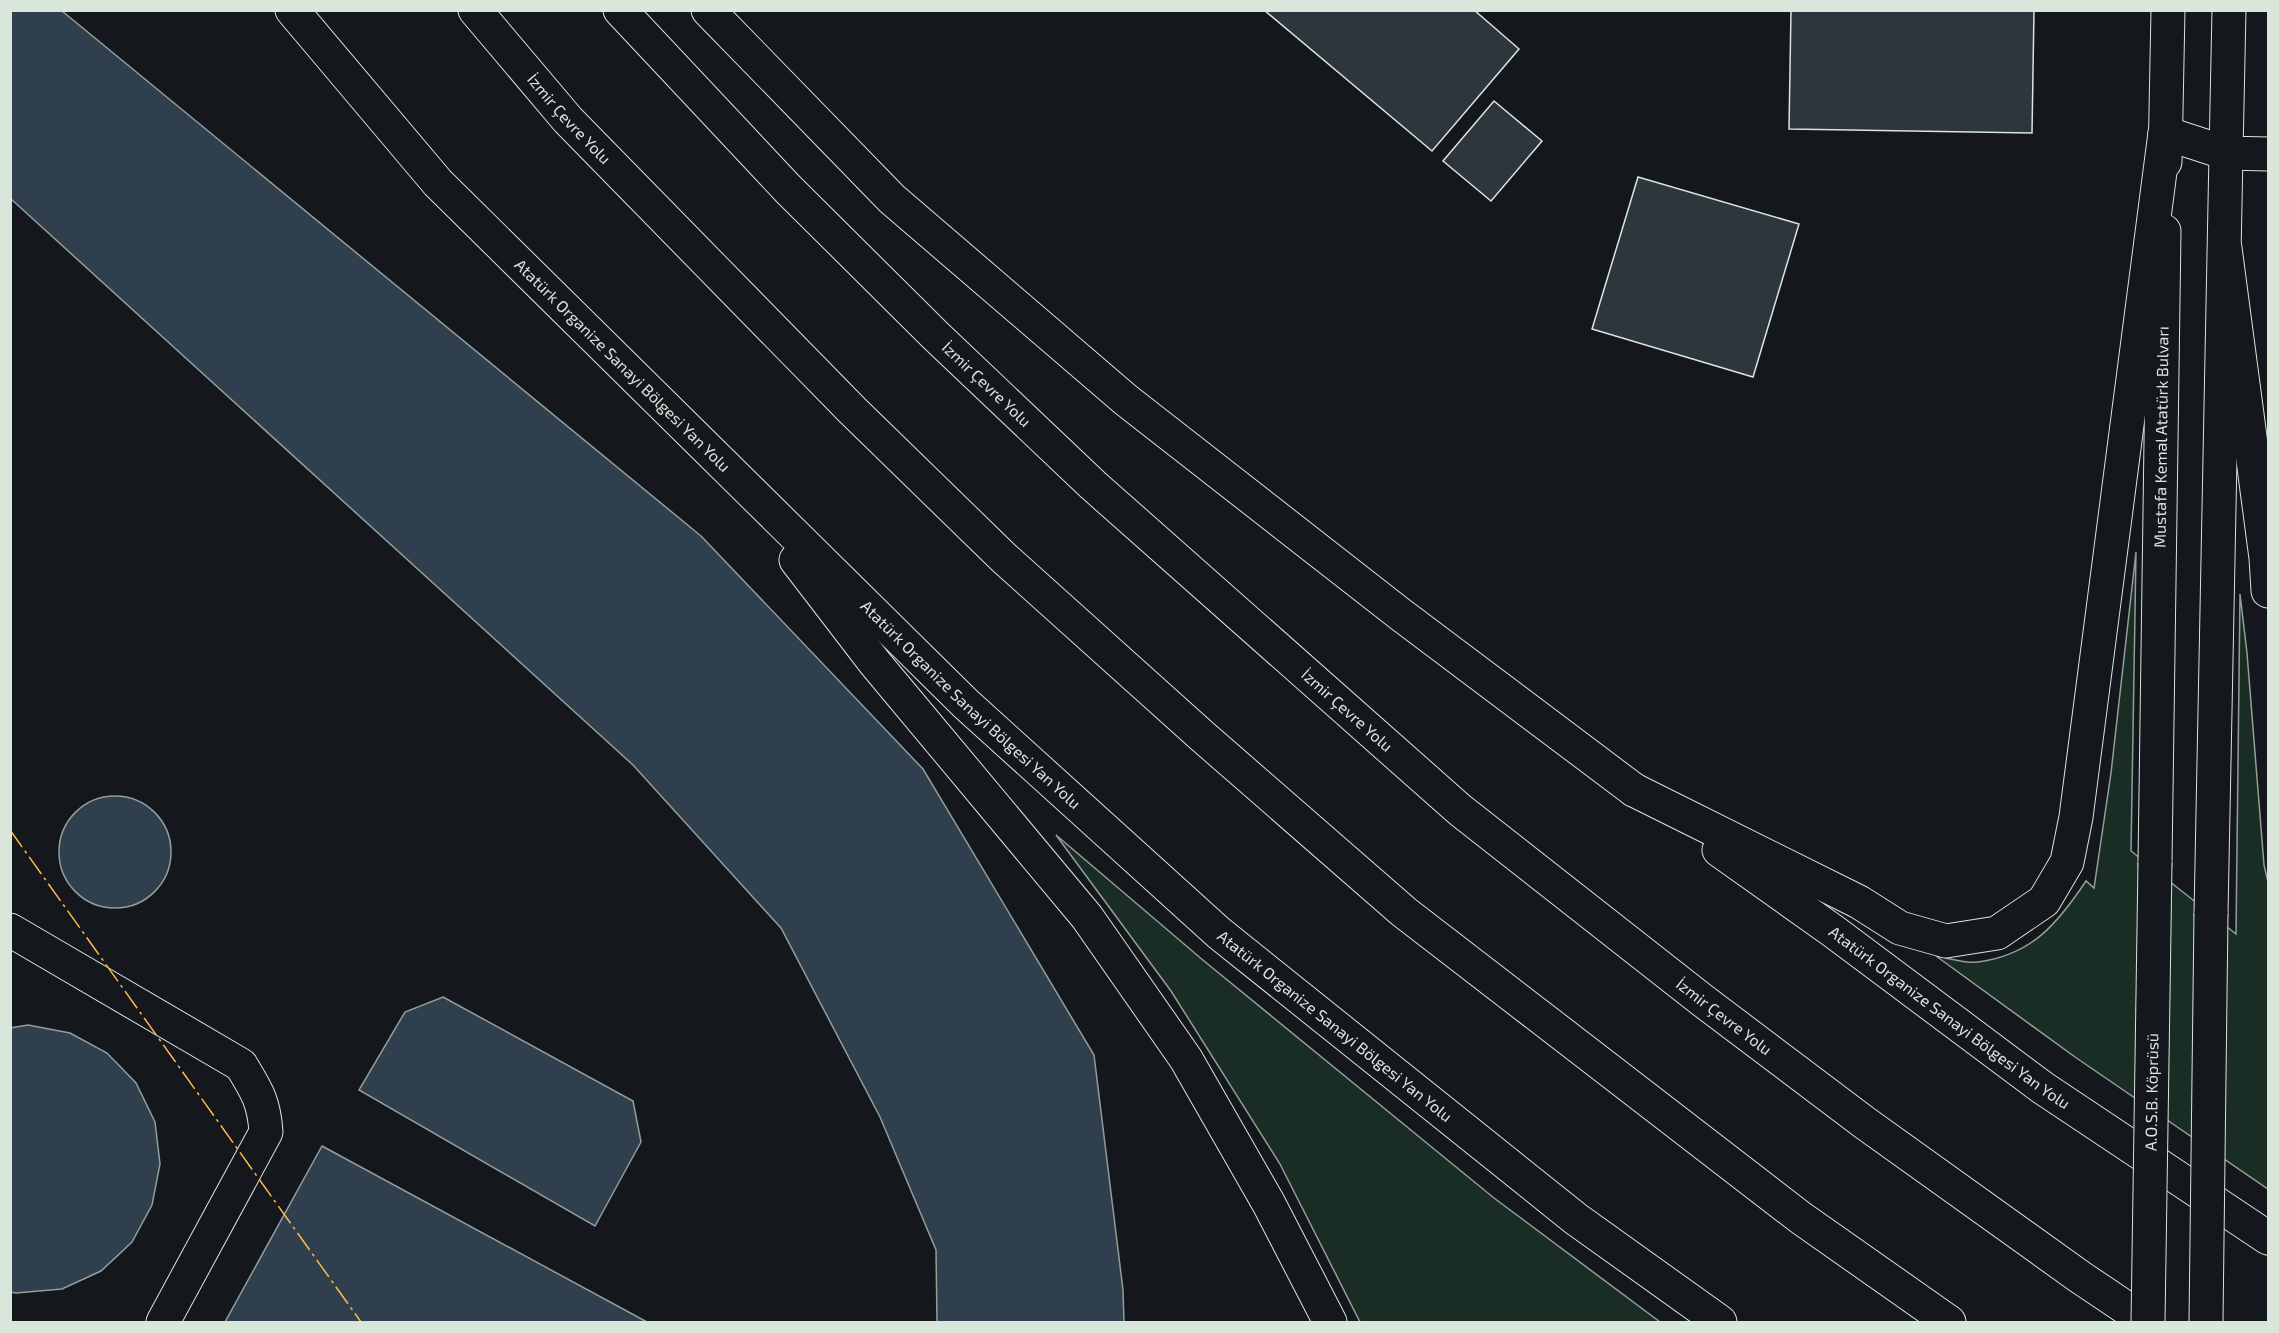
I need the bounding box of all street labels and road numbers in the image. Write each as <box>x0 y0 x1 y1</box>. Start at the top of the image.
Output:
street label: İzmir Çevre Yolu <box>524 70 615 167</box>
street label: Atatürk Organize Sanayi Bölgesi Yan Yolu <box>511 255 735 475</box>
street label: Mustafa Kemal Atatürk Bulvarı <box>2149 326 2172 548</box>
street label: İzmir Çevre Yolu <box>939 337 1035 430</box>
street label: Atatürk Organize Sanayi Bölgesi Yan Yolu <box>857 596 1085 812</box>
street label: İzmir Çevre Yolu <box>1298 664 1397 755</box>
street label: Atatürk Organize Sanayi Bölgesi Yan Yolu <box>1826 922 2074 1112</box>
street label: Atatürk Organize Sanayi Bölgesi Yan Yolu <box>1214 926 1456 1125</box>
street label: İzmir Çevre Yolu <box>1673 974 1776 1058</box>
street label: A.O.S.B. Köprüsü <box>2141 1033 2161 1151</box>

